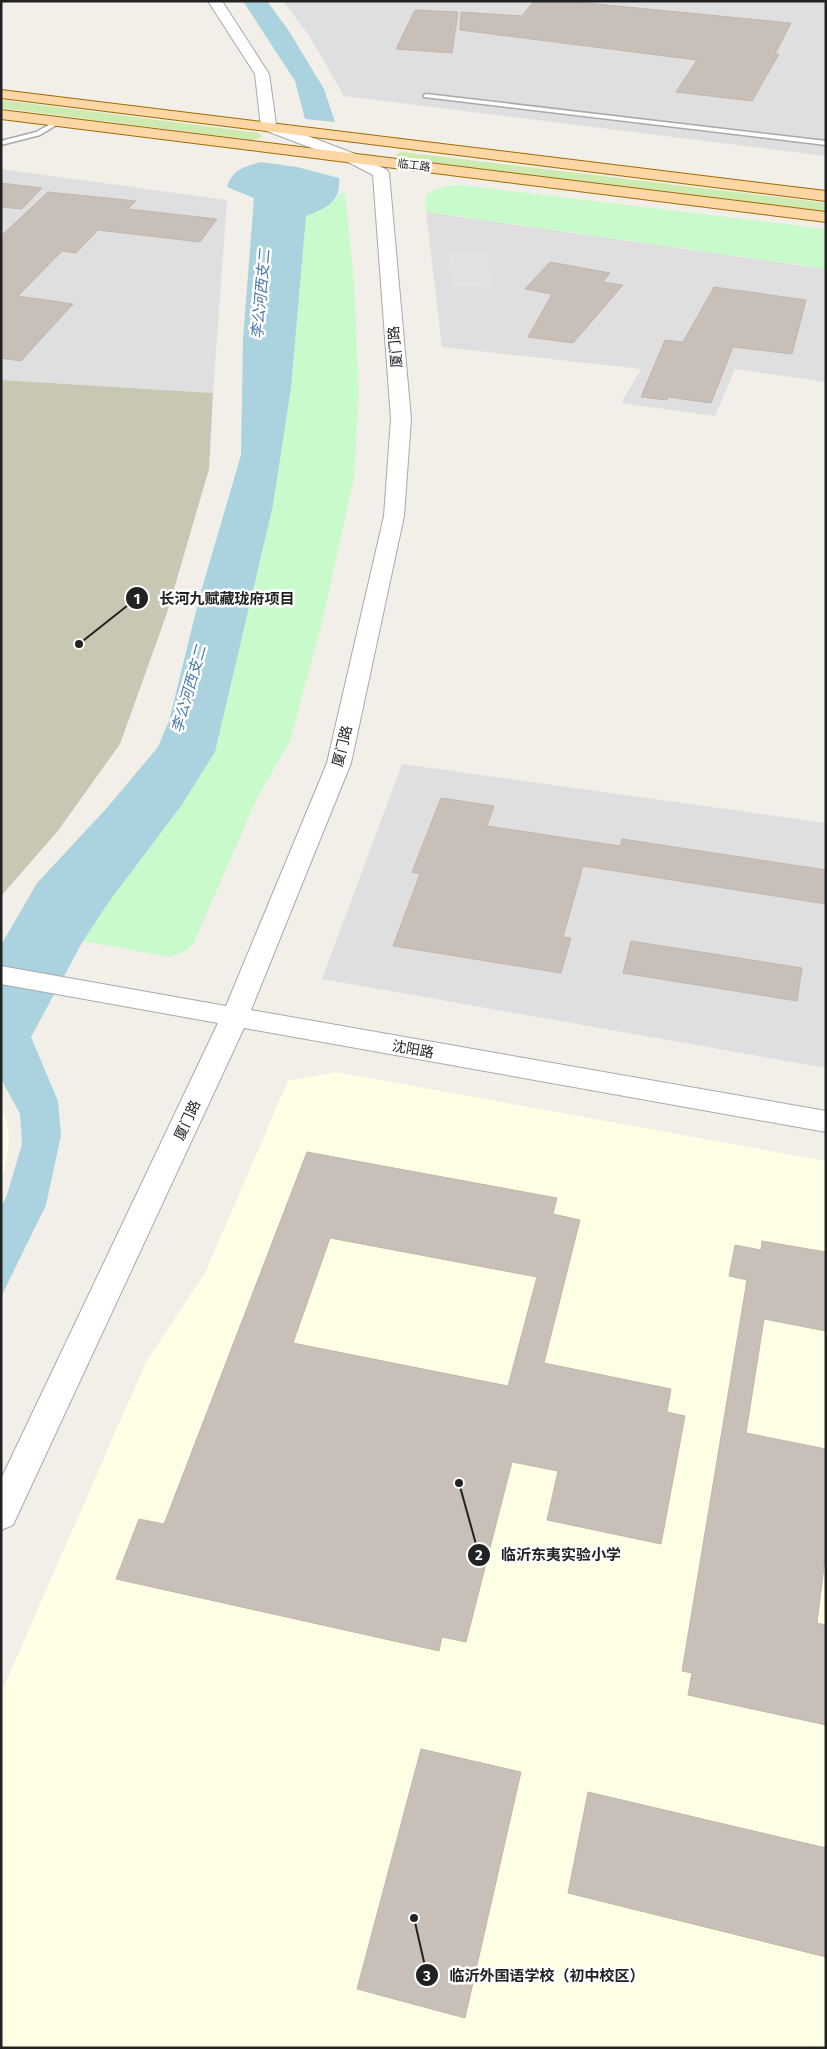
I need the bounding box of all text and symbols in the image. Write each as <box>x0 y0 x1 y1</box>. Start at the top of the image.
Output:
street label: 临工路 <box>397 157 431 174</box>
water label: 李公河西支二 <box>248 247 274 340</box>
street label: 厦门路 <box>385 325 406 369</box>
callout: 长河九赋藏珑府项目 <box>124 583 304 613</box>
text: 1 <box>134 590 140 608</box>
text: 长河九赋藏珑府项目 <box>159 590 295 608</box>
water label: 李公河西支二 <box>168 642 210 735</box>
street label: 厦门路 <box>329 724 356 769</box>
street label: 沈阳路 <box>391 1037 435 1062</box>
street label: 厦门路 <box>171 1098 204 1143</box>
callout: 临沂东夷实验小学 <box>466 1540 631 1570</box>
text: 2 <box>475 1546 483 1564</box>
text: 临沂东夷实验小学 <box>501 1546 621 1564</box>
callout: 临沂外国语学校（初中校区） <box>414 1960 654 1990</box>
text: 3 <box>422 1967 431 1985</box>
text: 临沂外国语学校（初中校区） <box>449 1967 645 1985</box>

